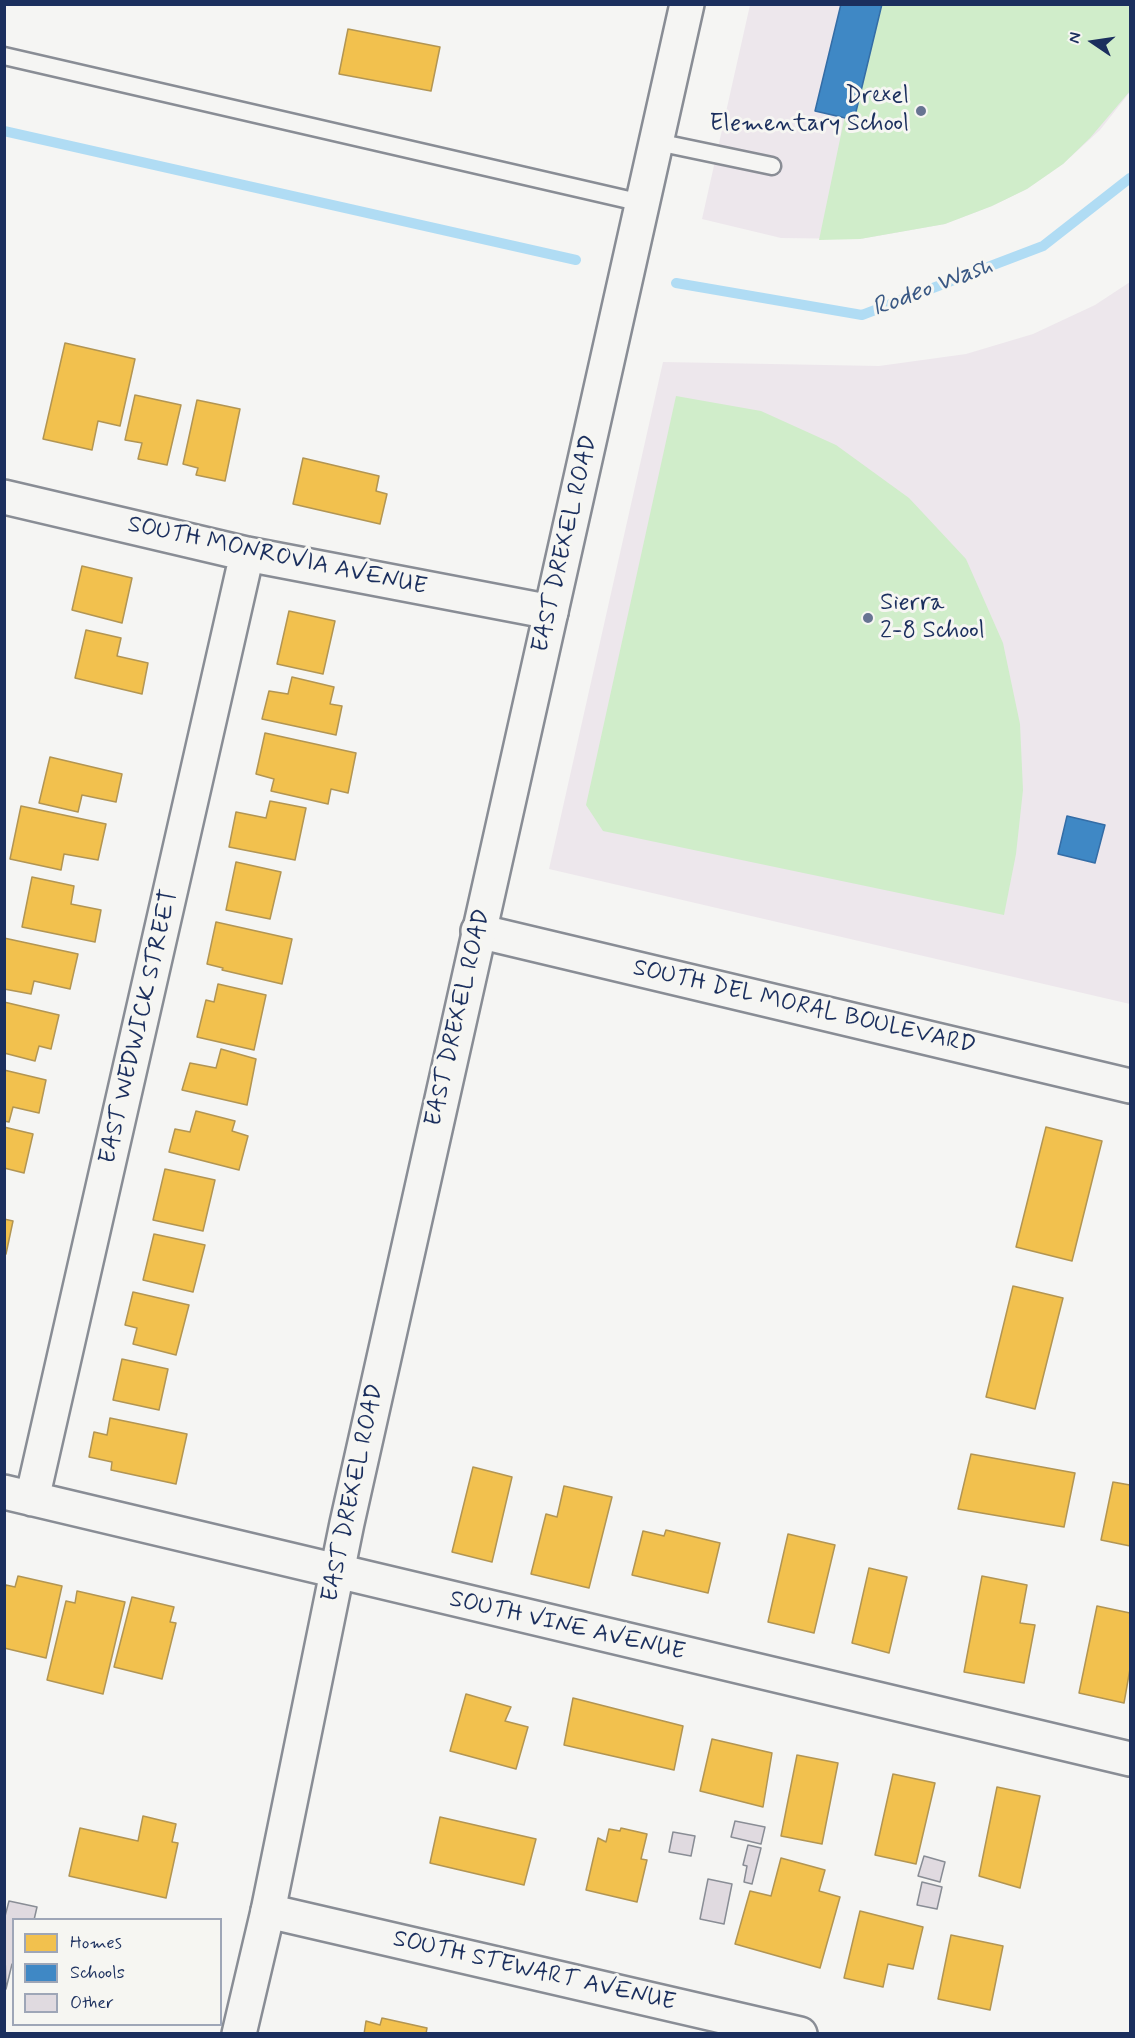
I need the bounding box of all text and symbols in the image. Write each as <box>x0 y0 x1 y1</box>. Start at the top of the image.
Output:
north arrow <box>1063 12 1123 72</box>
text: N <box>1064 30 1086 45</box>
place label: Drexel Elementary School <box>710 83 909 139</box>
marker: Drexel Elementary School <box>914 104 928 118</box>
water label: Rodeo Wash <box>868 251 998 325</box>
street label: EAST DREXEL ROAD <box>527 433 605 655</box>
street label: SOUTH MONROVIA AVENUE <box>125 511 429 603</box>
place label: Sierra 2-8 School <box>880 590 985 646</box>
marker: Sierra 2-8 School <box>861 611 875 625</box>
street label: EAST WEDWICK STREET <box>94 887 186 1167</box>
street label: EAST DREXEL ROAD <box>420 907 498 1129</box>
street label: SOUTH DEL MORAL BOULEVARD <box>630 954 978 1062</box>
street label: EAST DREXEL ROAD <box>317 1381 391 1605</box>
street label: SOUTH VINE AVENUE <box>447 1586 687 1668</box>
legend <box>12 1918 222 2026</box>
street label: SOUTH STEWART AVENUE <box>390 1925 678 2019</box>
text: Homes <box>70 1931 122 1955</box>
text: Schools <box>70 1961 125 1985</box>
text: Other <box>70 1991 114 2015</box>

